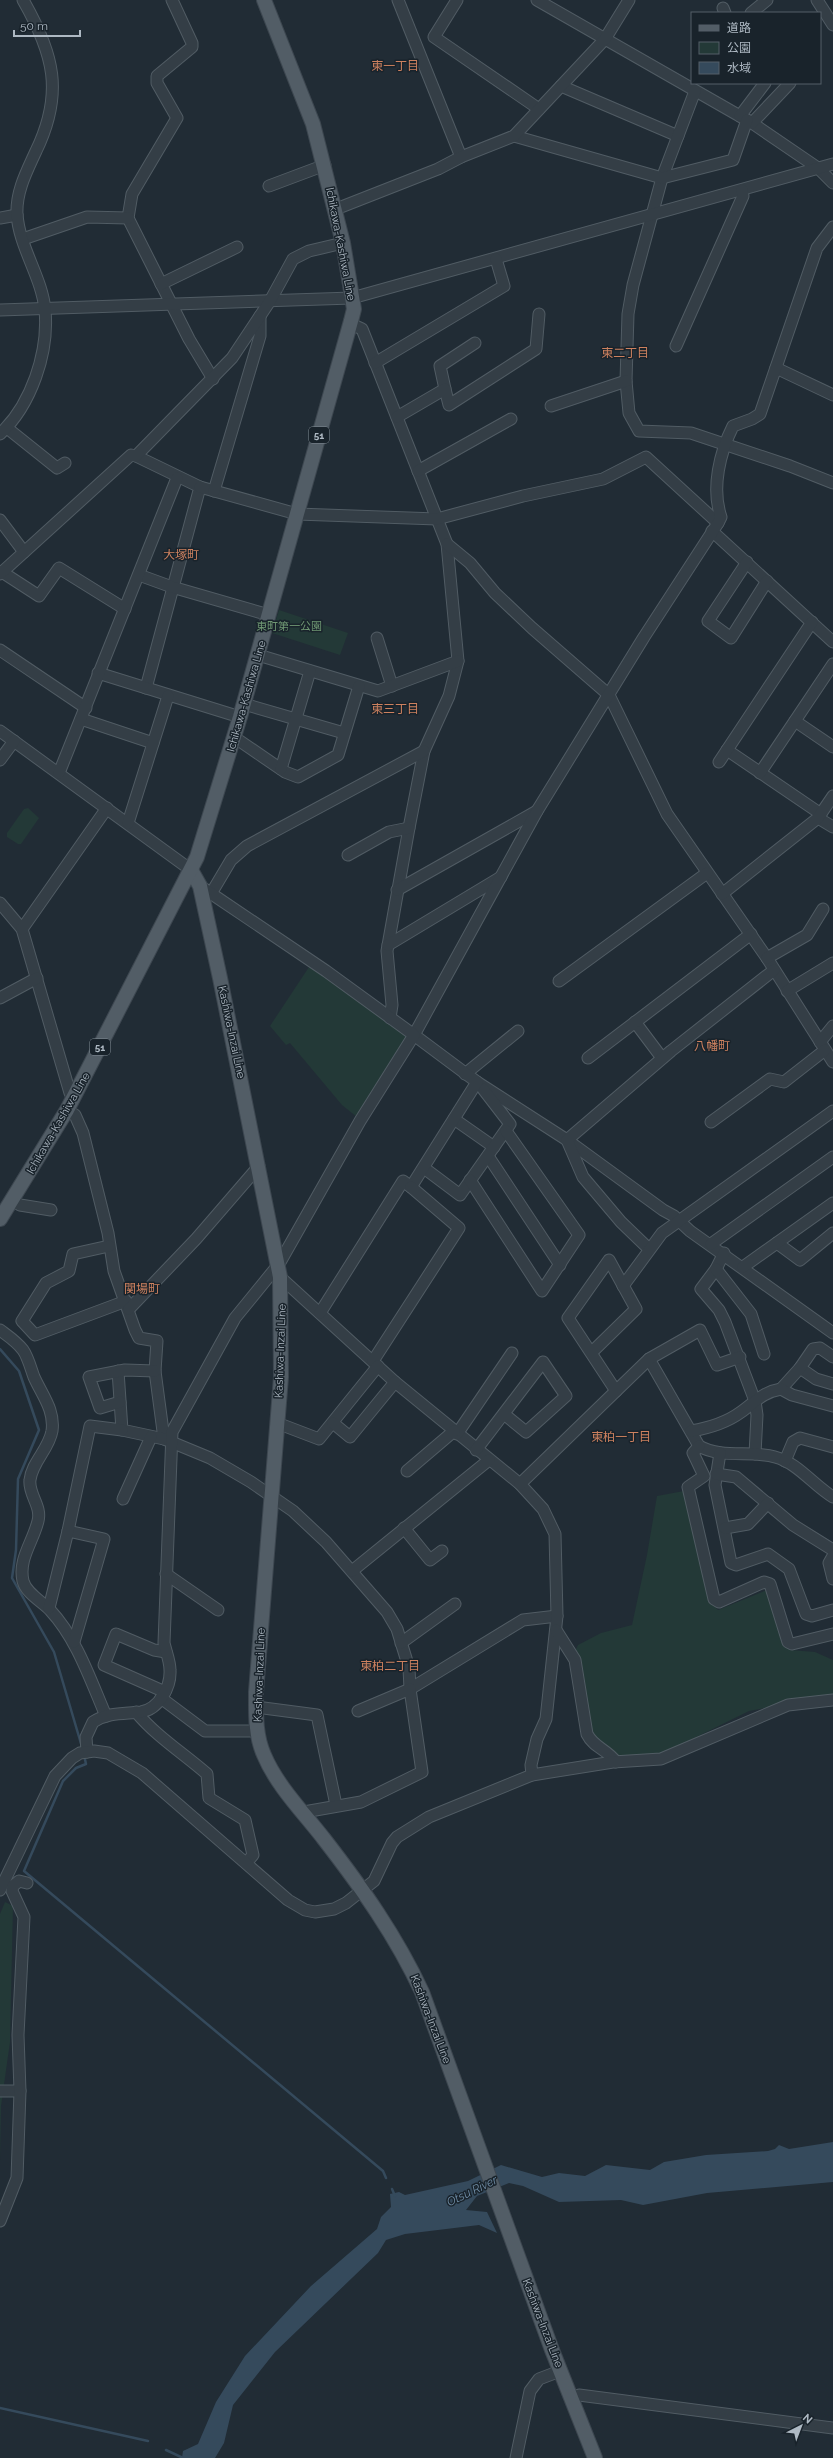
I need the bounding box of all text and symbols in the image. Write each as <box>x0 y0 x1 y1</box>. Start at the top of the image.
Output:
scale bar <box>14 12 80 38</box>
legend <box>691 12 821 84</box>
text: 50 m <box>20 19 48 33</box>
text: 道路 <box>727 21 751 35</box>
text: 公園 <box>727 41 751 55</box>
district label: 東一丁目 <box>371 59 419 73</box>
text: 水域 <box>727 61 751 75</box>
street label: Ichikawa-Kashiwa Line <box>323 186 358 302</box>
district label: 東二丁目 <box>601 346 649 360</box>
road number: 51 <box>309 427 329 443</box>
district label: 大塚町 <box>163 548 199 562</box>
park label: 東町第一公園 <box>256 620 322 633</box>
street label: Ichikawa-Kashiwa Line <box>224 639 269 753</box>
district label: 東三丁目 <box>371 702 419 716</box>
street label: Kashiwa-Inzai Line <box>215 985 248 1080</box>
road number: 51 <box>90 1039 110 1055</box>
district label: 八幡町 <box>694 1039 730 1053</box>
street label: Ichikawa-Kashiwa Line <box>24 1070 93 1176</box>
district label: 関場町 <box>124 1282 160 1296</box>
street label: Kashiwa-Inzai Line <box>272 1303 289 1398</box>
district label: 東柏一丁目 <box>591 1430 651 1444</box>
street label: Kashiwa-Inzai Line <box>251 1627 268 1722</box>
district label: 東柏二丁目 <box>360 1659 420 1673</box>
street label: Kashiwa-Inzai Line <box>408 1973 454 2066</box>
water label: Otsu River <box>445 2172 500 2209</box>
street label: Kashiwa-Inzai Line <box>520 2277 566 2370</box>
north arrow <box>781 2406 821 2446</box>
text: N <box>800 2411 815 2427</box>

